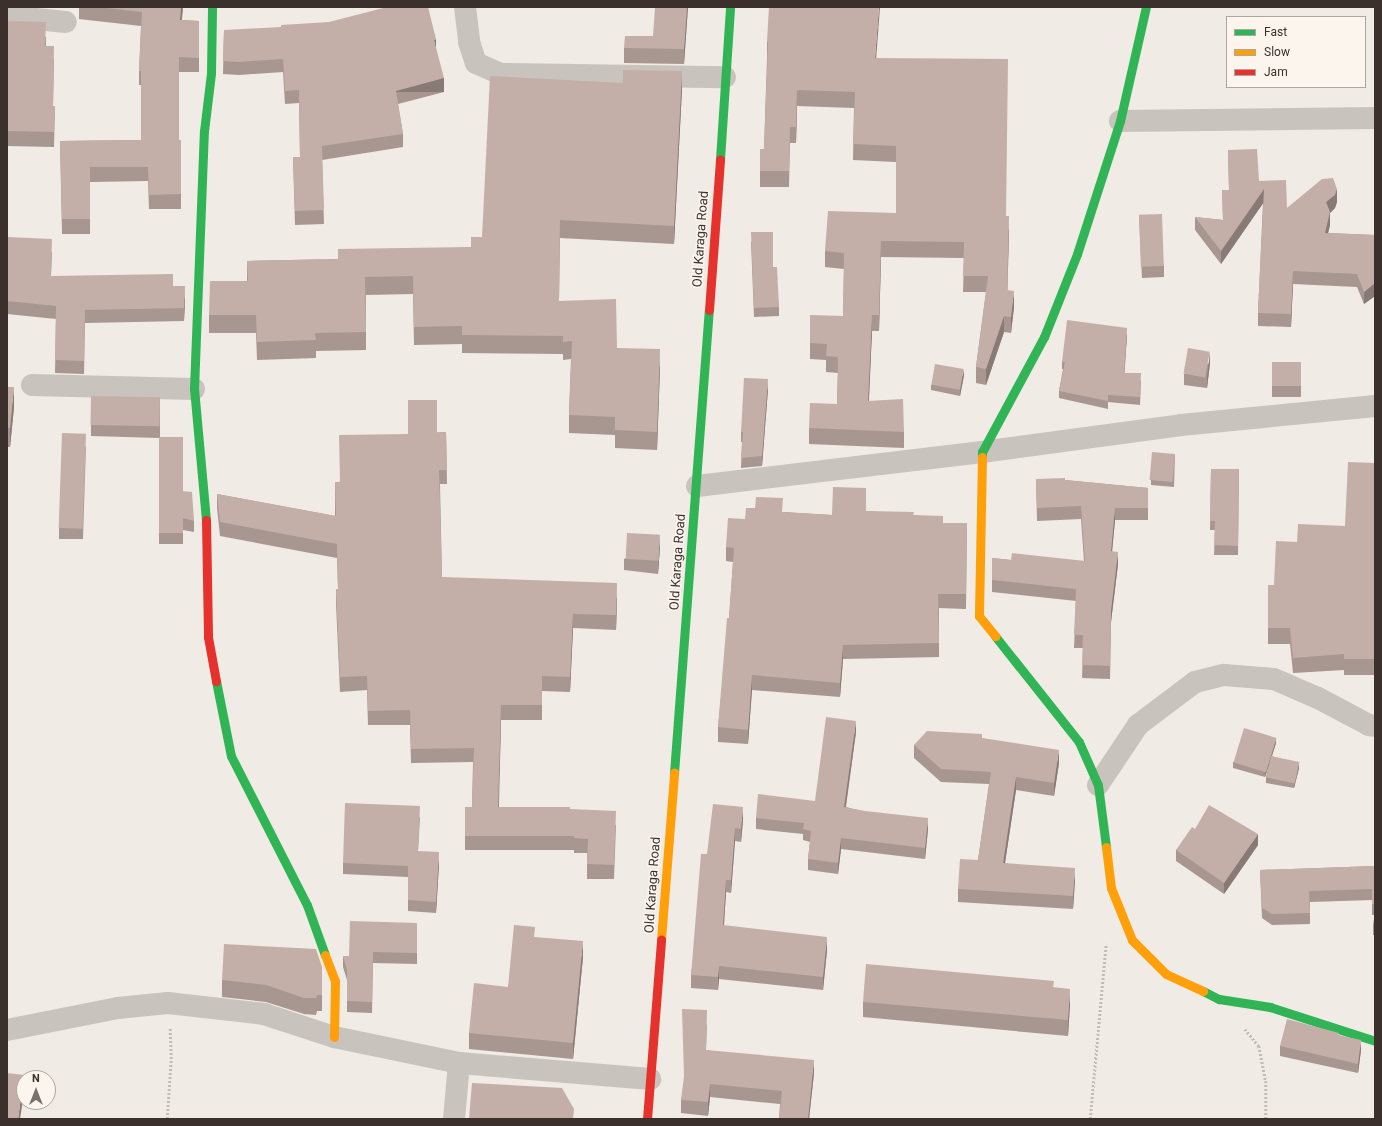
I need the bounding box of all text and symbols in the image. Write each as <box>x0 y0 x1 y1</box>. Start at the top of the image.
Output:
legend <box>1226 16 1366 88</box>
text: Fast <box>1264 25 1287 39</box>
text: Slow <box>1264 45 1290 59</box>
text: Jam <box>1264 65 1288 79</box>
street label: Old Karaga Road <box>690 190 712 288</box>
street label: Old Karaga Road <box>667 513 689 611</box>
street label: Old Karaga Road <box>642 836 664 934</box>
north arrow <box>16 1070 56 1110</box>
text: N <box>32 1072 40 1085</box>

